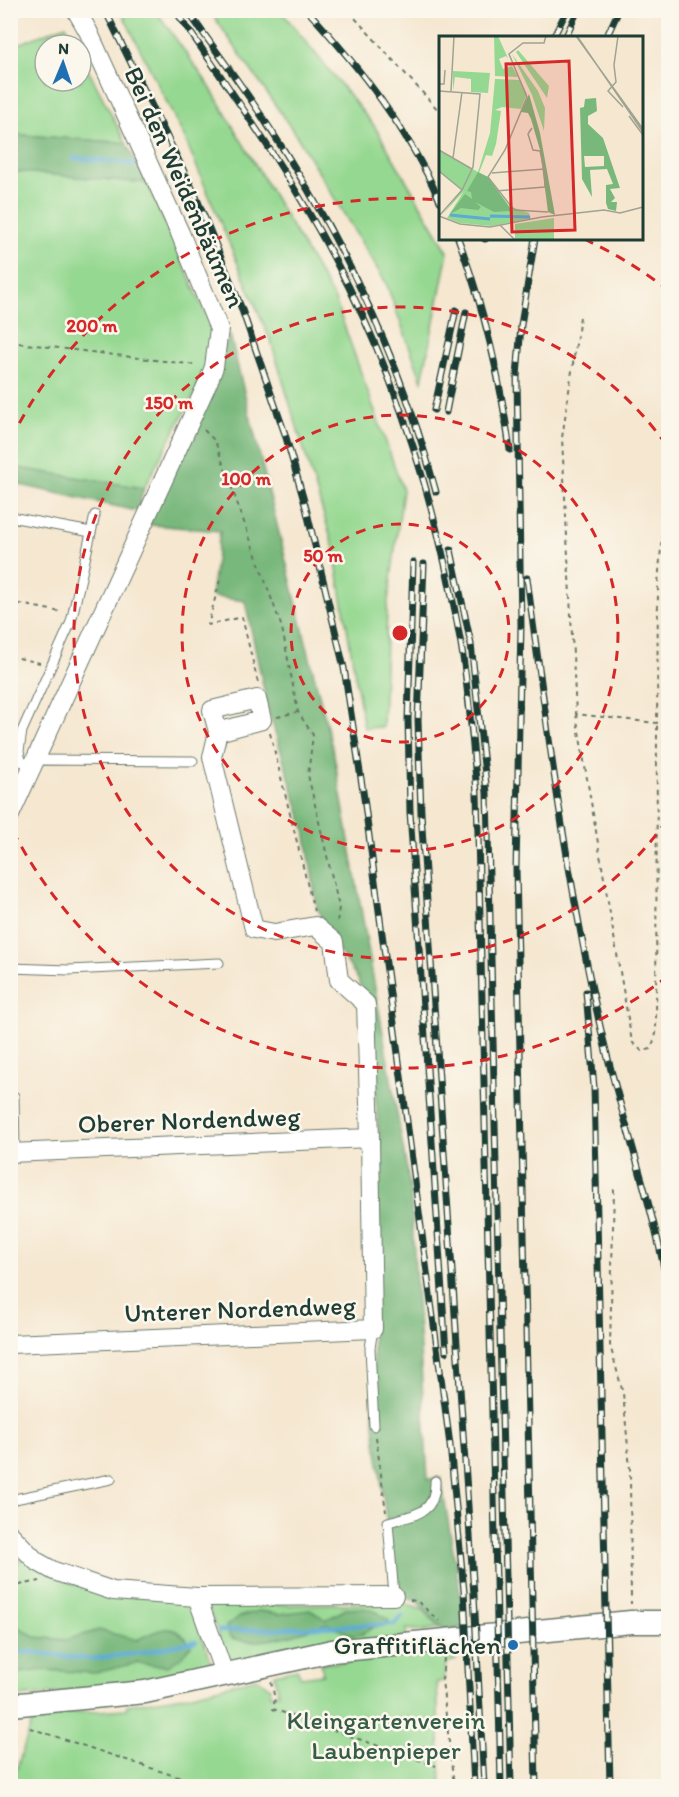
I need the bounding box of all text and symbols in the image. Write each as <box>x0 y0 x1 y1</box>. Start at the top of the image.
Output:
north arrow <box>33 33 93 93</box>
inset map <box>439 36 643 240</box>
text: N <box>58 39 69 58</box>
street label: Bei den Weidenbäumen <box>117 62 253 313</box>
text: 200 m <box>67 315 118 337</box>
text: 150 m <box>145 392 194 414</box>
text: 100 m <box>221 468 272 490</box>
text: 50 m <box>303 545 344 567</box>
centre of rings <box>390 623 410 643</box>
street label: Oberer Nordendweg <box>77 1100 302 1140</box>
street label: Unterer Nordendweg <box>124 1289 357 1329</box>
place label: Graffitiflächen <box>334 1629 501 1661</box>
marker: Graffitiflächen <box>506 1638 520 1652</box>
park label: Kleingartenverein Laubenpieper <box>286 1704 486 1766</box>

